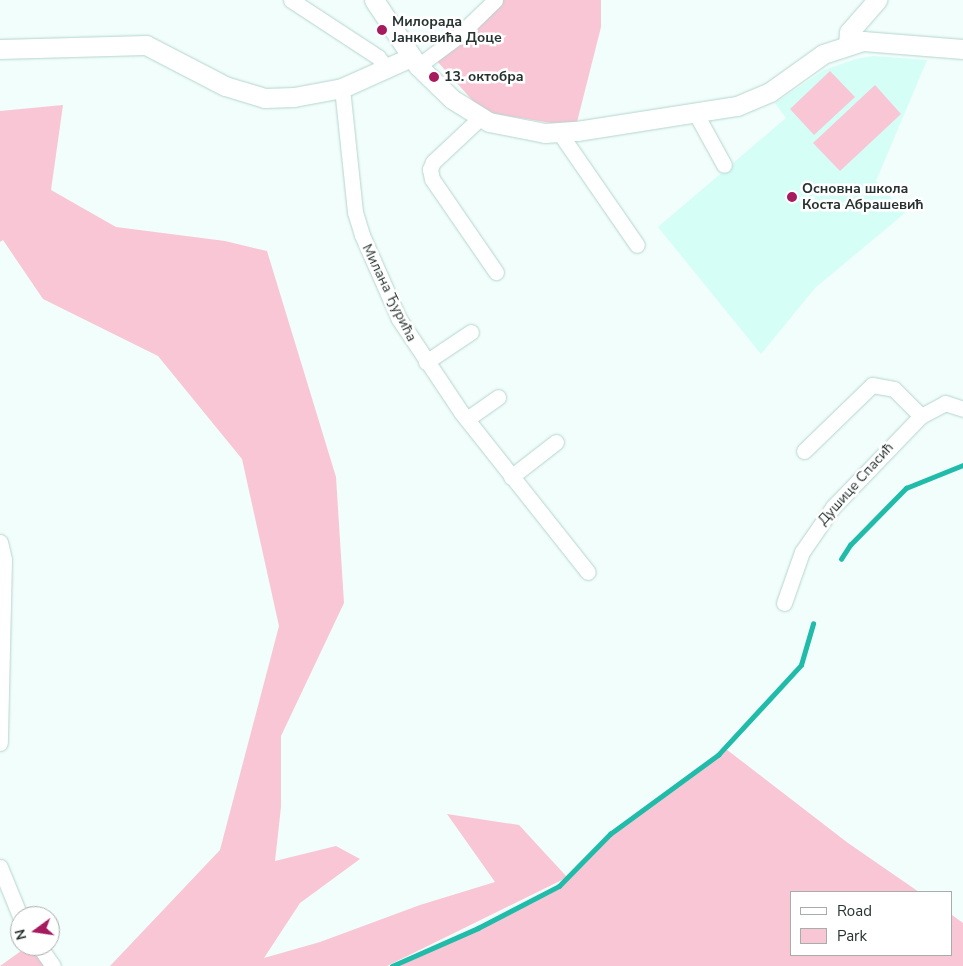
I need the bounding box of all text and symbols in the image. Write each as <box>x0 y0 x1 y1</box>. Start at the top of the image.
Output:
place label: Милорада Јанковића Доце <box>392 14 502 46</box>
marker: Милорада Јанковића Доце <box>376 24 388 36</box>
place label: 13. октобра <box>444 69 524 85</box>
marker: 13. октобра <box>428 71 440 83</box>
place label: Основна школа Коста Абрашевић <box>802 181 924 213</box>
marker: Основна школа Коста Абрашевић <box>786 191 798 203</box>
street label: Милана Ђурића <box>358 242 420 344</box>
street label: Душице Спасић <box>815 439 897 529</box>
legend <box>790 891 953 956</box>
text: Road <box>837 901 872 921</box>
north arrow <box>10 906 60 956</box>
text: Park <box>837 926 867 946</box>
text: N <box>10 927 31 942</box>

